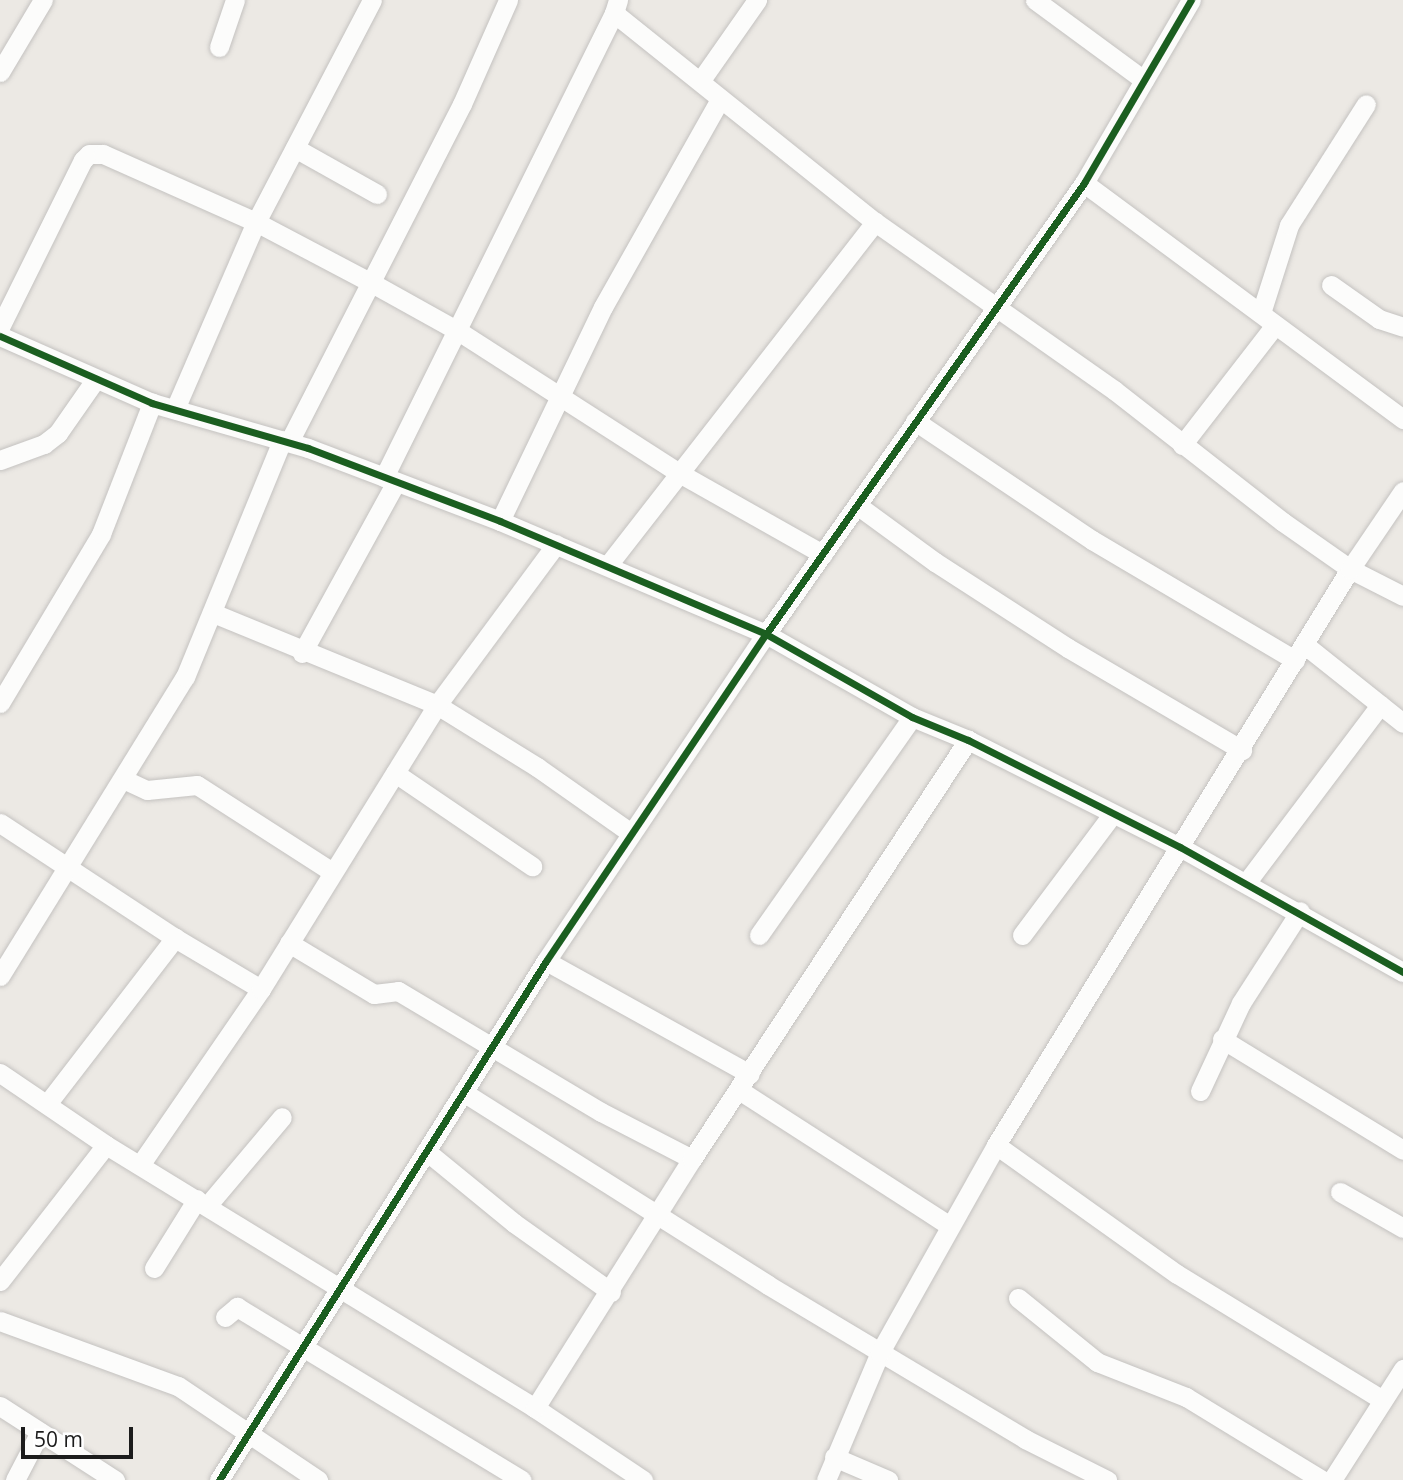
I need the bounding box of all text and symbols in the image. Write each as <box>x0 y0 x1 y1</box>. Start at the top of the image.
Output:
scale bar <box>24 1414 136 1458</box>
text: 50 m <box>34 1425 83 1453</box>

